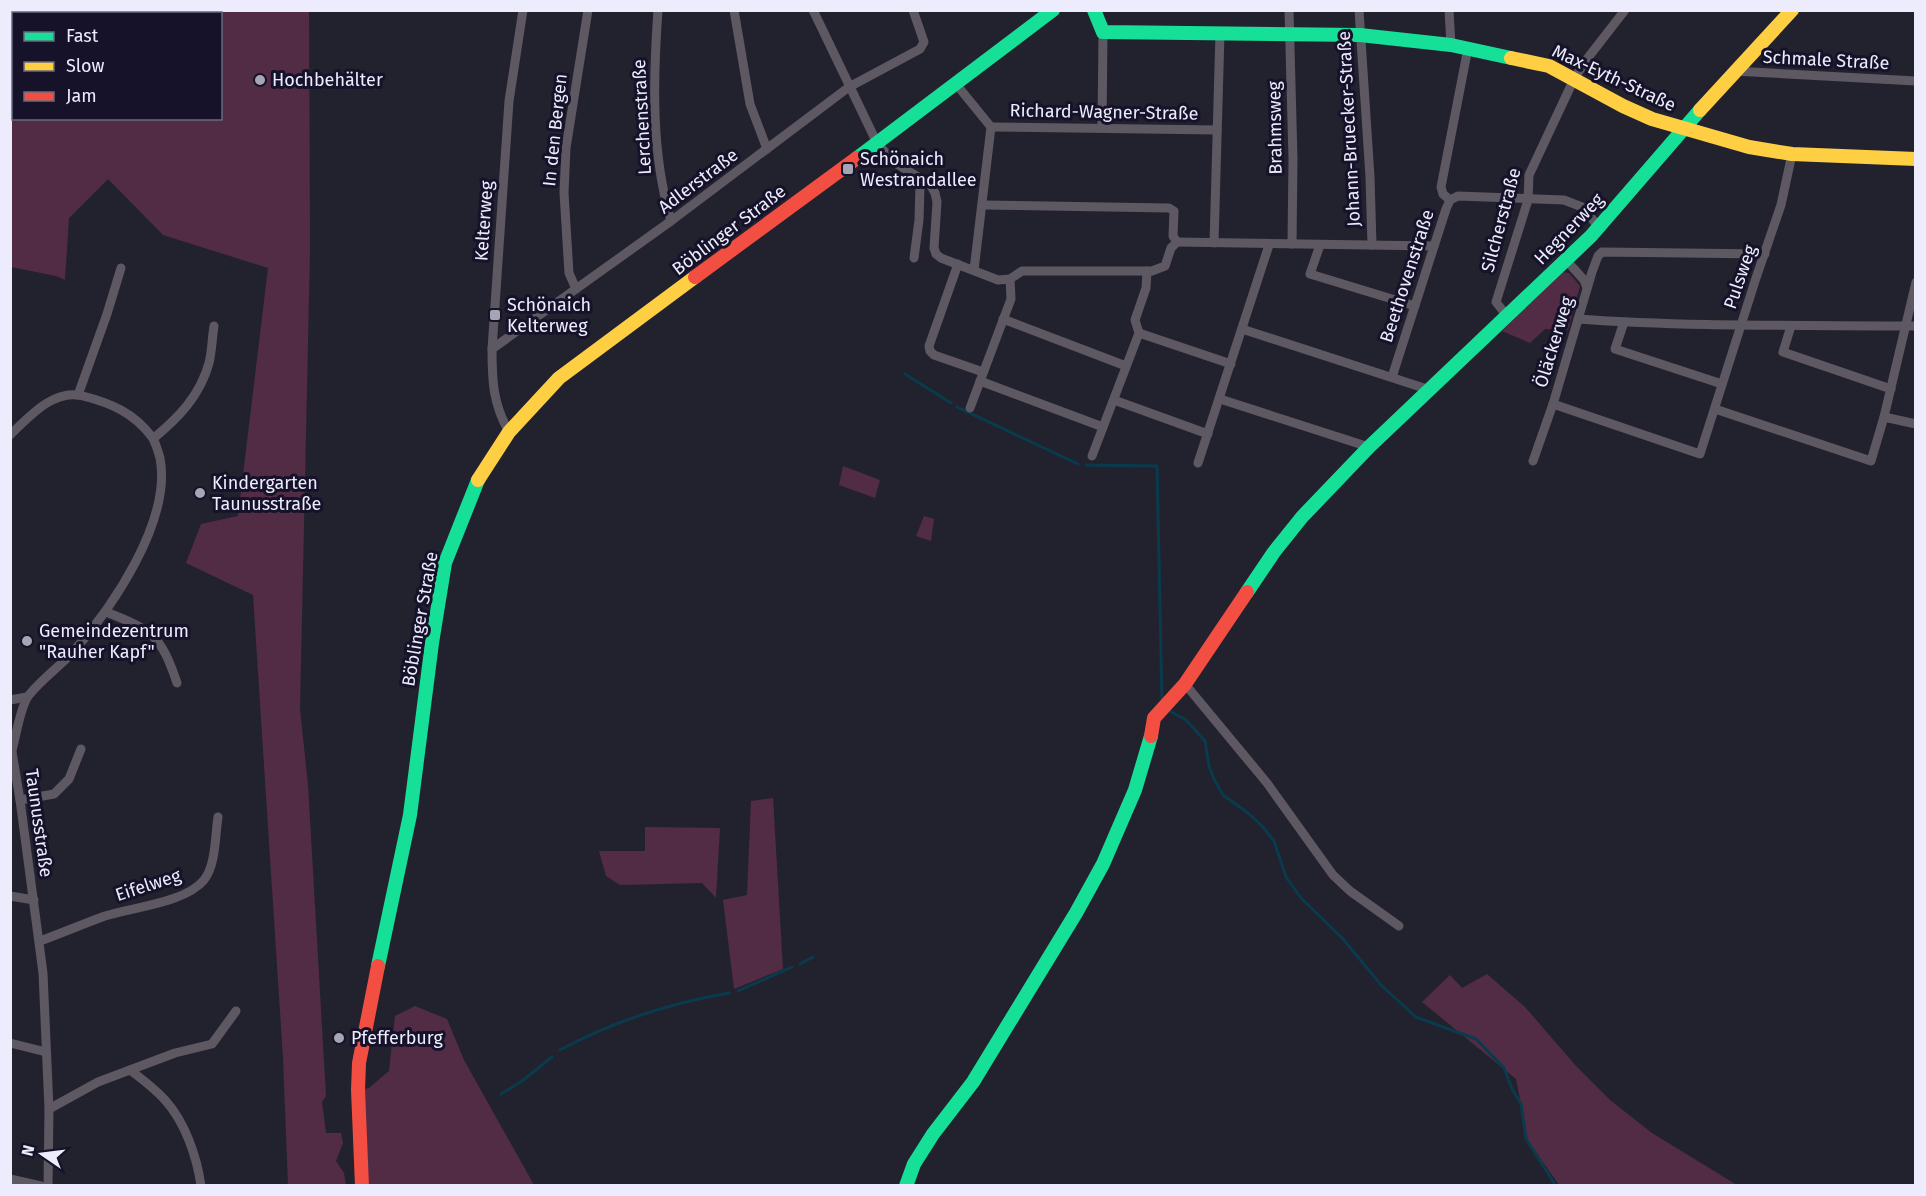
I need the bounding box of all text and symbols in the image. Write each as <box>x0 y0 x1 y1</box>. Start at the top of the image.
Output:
legend <box>12 12 222 120</box>
text: Fast <box>66 25 99 47</box>
street label: Johann-Bruecker-Straße <box>1333 30 1365 228</box>
street label: Max-Eyth-Straße <box>1549 40 1679 116</box>
street label: Schmale Straße <box>1762 46 1890 74</box>
text: Slow <box>66 55 105 77</box>
street label: Lerchenstraße <box>628 59 656 175</box>
place label: Hochbehälter <box>272 69 383 91</box>
street label: In den Bergen <box>538 72 572 188</box>
marker: Hochbehälter <box>253 73 267 87</box>
street label: Brahmsweg <box>1263 80 1287 175</box>
text: Jam <box>66 85 97 107</box>
street label: Richard-Wagner-Straße <box>1009 99 1199 125</box>
street label: Adlerstraße <box>654 144 742 218</box>
place label: Schönaich Westrandallee <box>860 148 977 191</box>
marker: Schönaich Westrandallee <box>841 162 855 176</box>
street label: Silcherstraße <box>1476 165 1526 275</box>
street label: Kelterweg <box>470 179 498 262</box>
street label: Böblinger Straße <box>668 180 790 280</box>
street label: Hegnerweg <box>1530 188 1609 269</box>
street label: Beethovenstraße <box>1375 207 1439 345</box>
street label: Pulsweg <box>1719 242 1761 312</box>
street label: Öläckerweg <box>1530 293 1578 390</box>
place label: Schönaich Kelterweg <box>507 294 591 337</box>
marker: Schönaich Kelterweg <box>488 308 502 322</box>
place label: Kindergarten Taunusstraße <box>212 472 321 515</box>
marker: Kindergarten Taunusstraße <box>193 486 207 500</box>
street label: Böblinger Straße <box>397 550 443 688</box>
place label: Gemeindezentrum "Rauher Kapf" <box>39 620 189 663</box>
marker: Gemeindezentrum "Rauher Kapf" <box>20 634 34 648</box>
street label: Taunusstraße <box>20 767 58 879</box>
street label: Eifelweg <box>112 864 184 906</box>
place label: Pfefferburg <box>351 1027 444 1049</box>
marker: Pfefferburg <box>332 1031 346 1045</box>
north arrow <box>12 1124 72 1184</box>
text: N <box>17 1143 38 1158</box>

